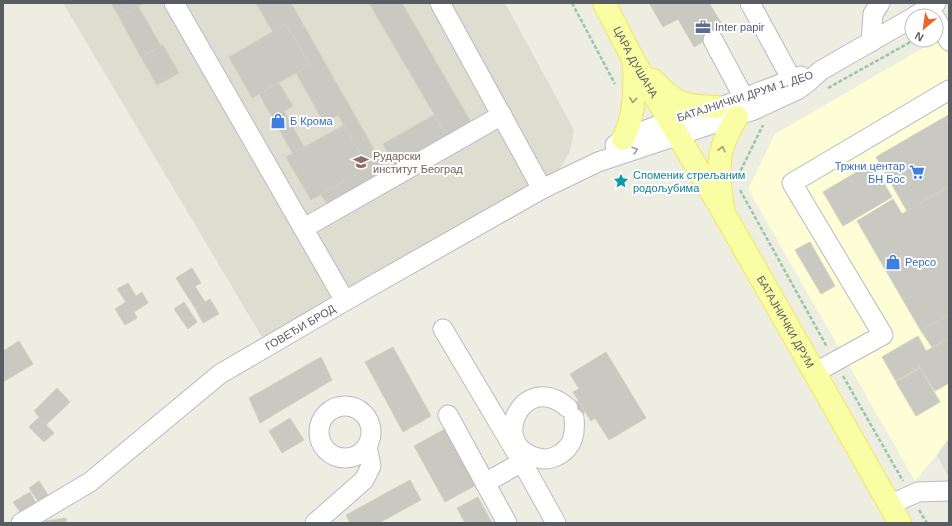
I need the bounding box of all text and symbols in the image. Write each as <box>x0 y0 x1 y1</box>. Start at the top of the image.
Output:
north arrow <box>904 8 944 48</box>
office icon: Inter papir <box>694 18 712 36</box>
place label: Inter papir <box>715 21 765 33</box>
street label: ЦАРА ДУШАНА <box>611 24 661 100</box>
text: N <box>913 30 926 44</box>
street label: БАТАЈНИЧКИ ДРУМ 1. ДЕО <box>675 68 815 124</box>
one-way arrow <box>629 97 638 103</box>
shop icon: Б Крома <box>269 112 287 130</box>
place label: Б Крома <box>290 115 333 127</box>
one-way arrow <box>632 146 639 155</box>
one-way arrow <box>718 146 726 152</box>
place label: Рударски институт Београд <box>373 150 463 175</box>
school or university icon: Рударски институт Београд <box>352 153 370 171</box>
place label: Тржни центар БН Бос <box>835 160 905 185</box>
supermarket icon: Тржни центар БН Бос <box>908 163 926 181</box>
place label: Споменик стрељаним родољубима <box>633 169 745 194</box>
place icon: Споменик стрељаним родољубима <box>612 172 630 190</box>
shop icon: Pepco <box>884 253 902 271</box>
place label: Pepco <box>905 256 936 268</box>
street label: БАТАЈНИЧКИ ДРУМ <box>755 274 817 370</box>
street label: ГОВЕЂИ БРОД <box>263 302 338 352</box>

